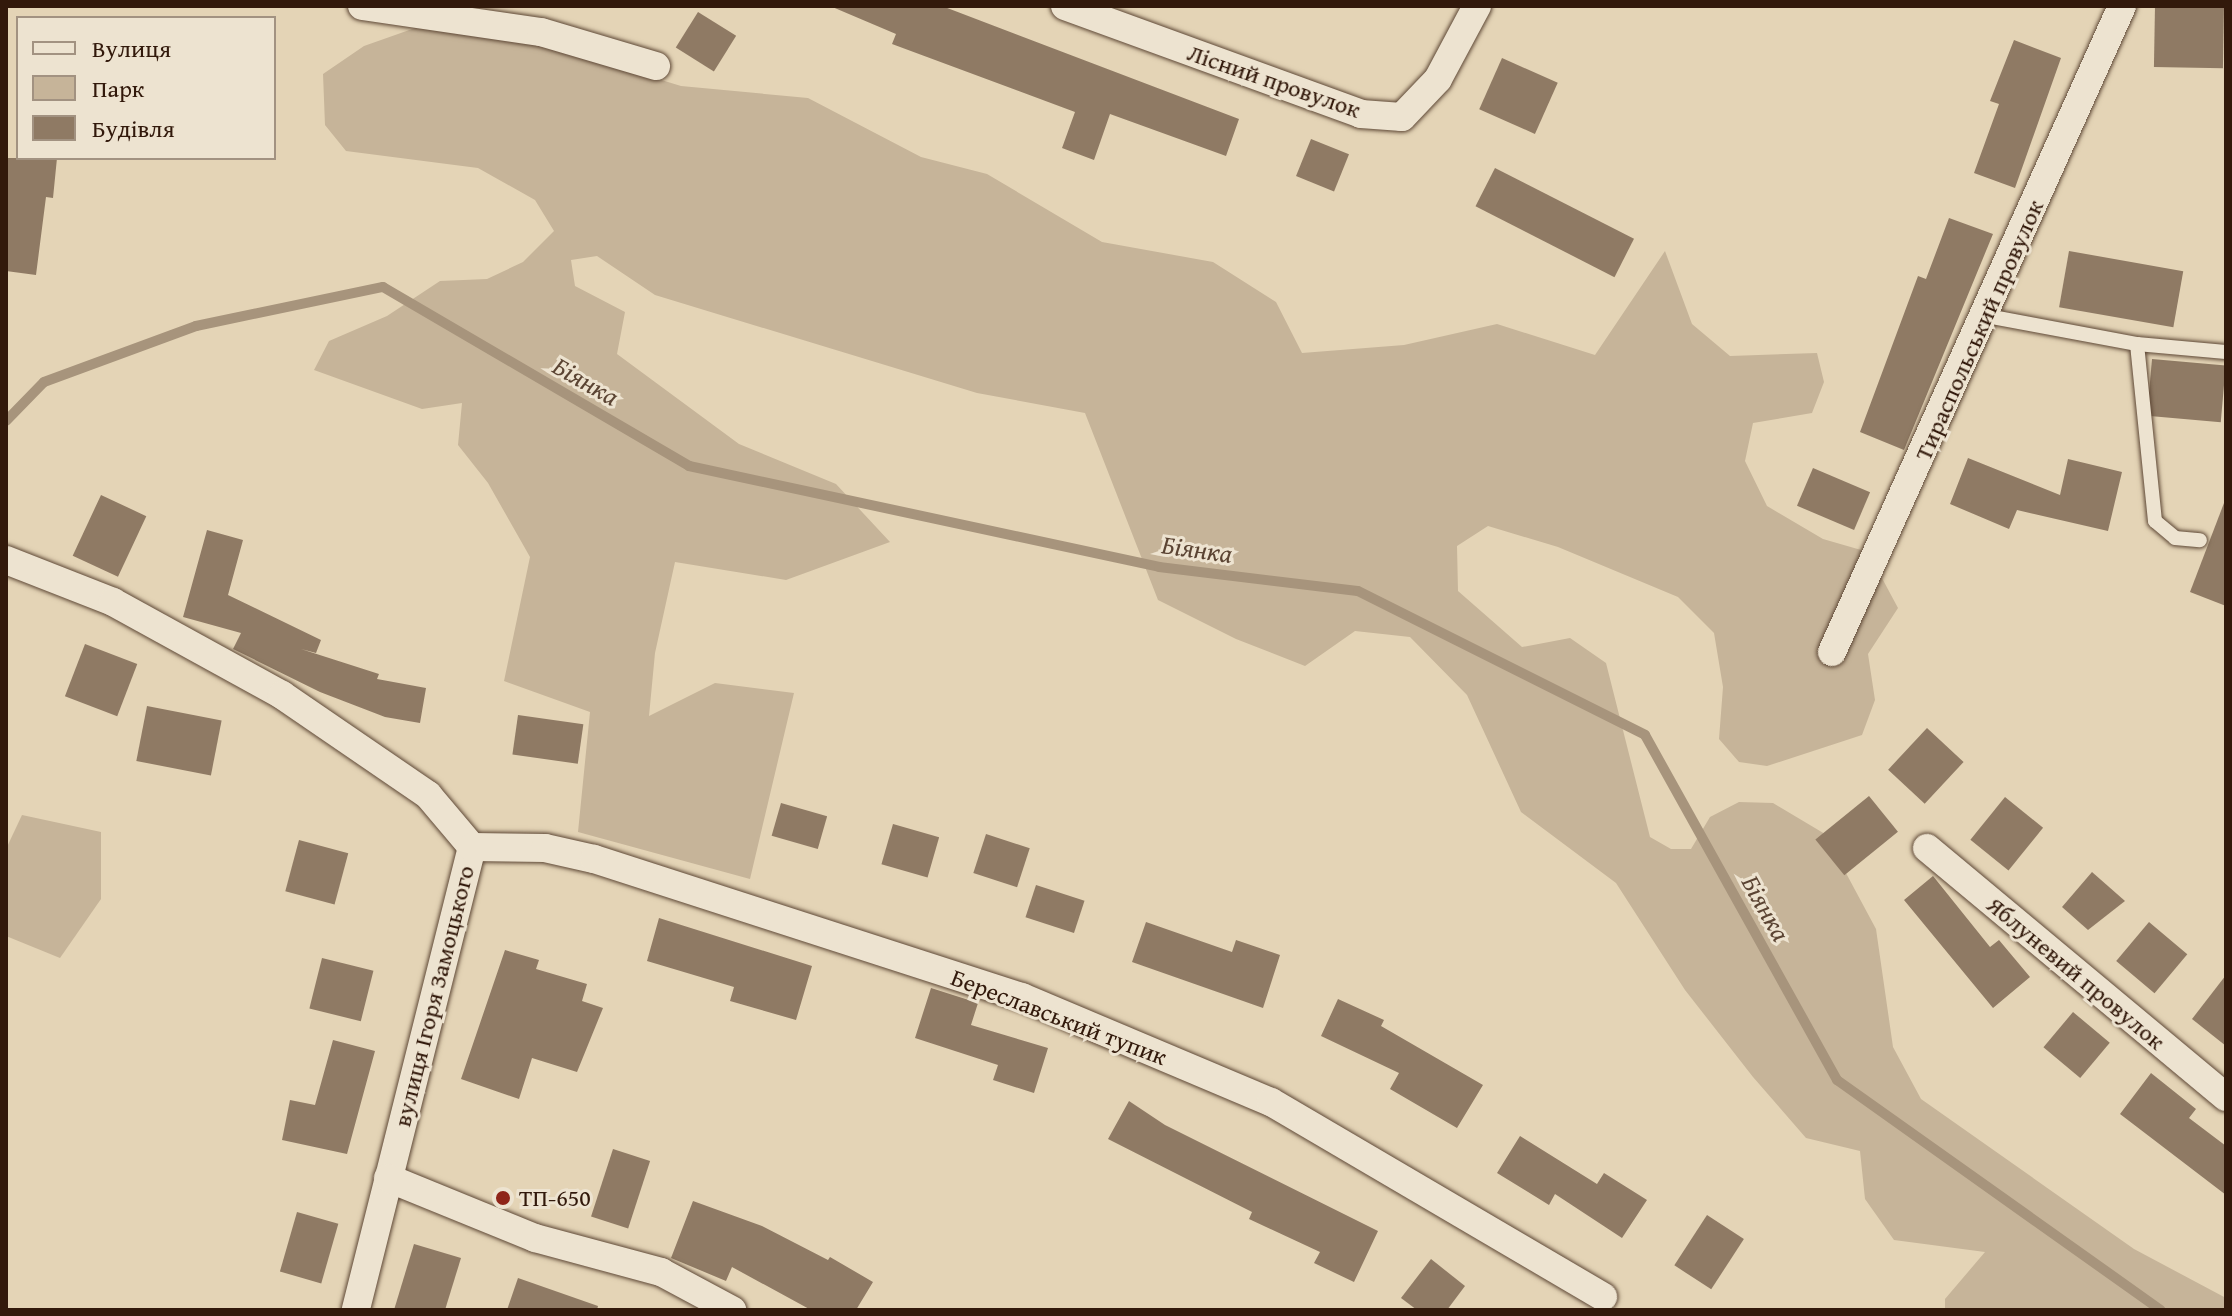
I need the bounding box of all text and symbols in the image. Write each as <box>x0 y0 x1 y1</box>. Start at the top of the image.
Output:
legend <box>16 16 276 160</box>
text: Вулиця <box>92 31 171 66</box>
street label: Лісний провулок <box>1184 38 1364 124</box>
text: Парк <box>92 71 144 106</box>
text: Будівля <box>92 111 175 146</box>
street label: Тираспольський провулок <box>1908 195 2050 465</box>
water label: Біянка <box>548 350 624 412</box>
water label: Біянка <box>1160 529 1234 569</box>
street label: вулиця Ігоря Замоцького <box>388 862 480 1130</box>
water label: Біянка <box>1735 870 1797 946</box>
street label: Яблуневий провулок <box>1981 890 2171 1056</box>
street label: Береславський тупик <box>947 963 1171 1071</box>
place label: ТП-650 <box>519 1184 591 1212</box>
marker: ТП-650 <box>494 1189 512 1207</box>

